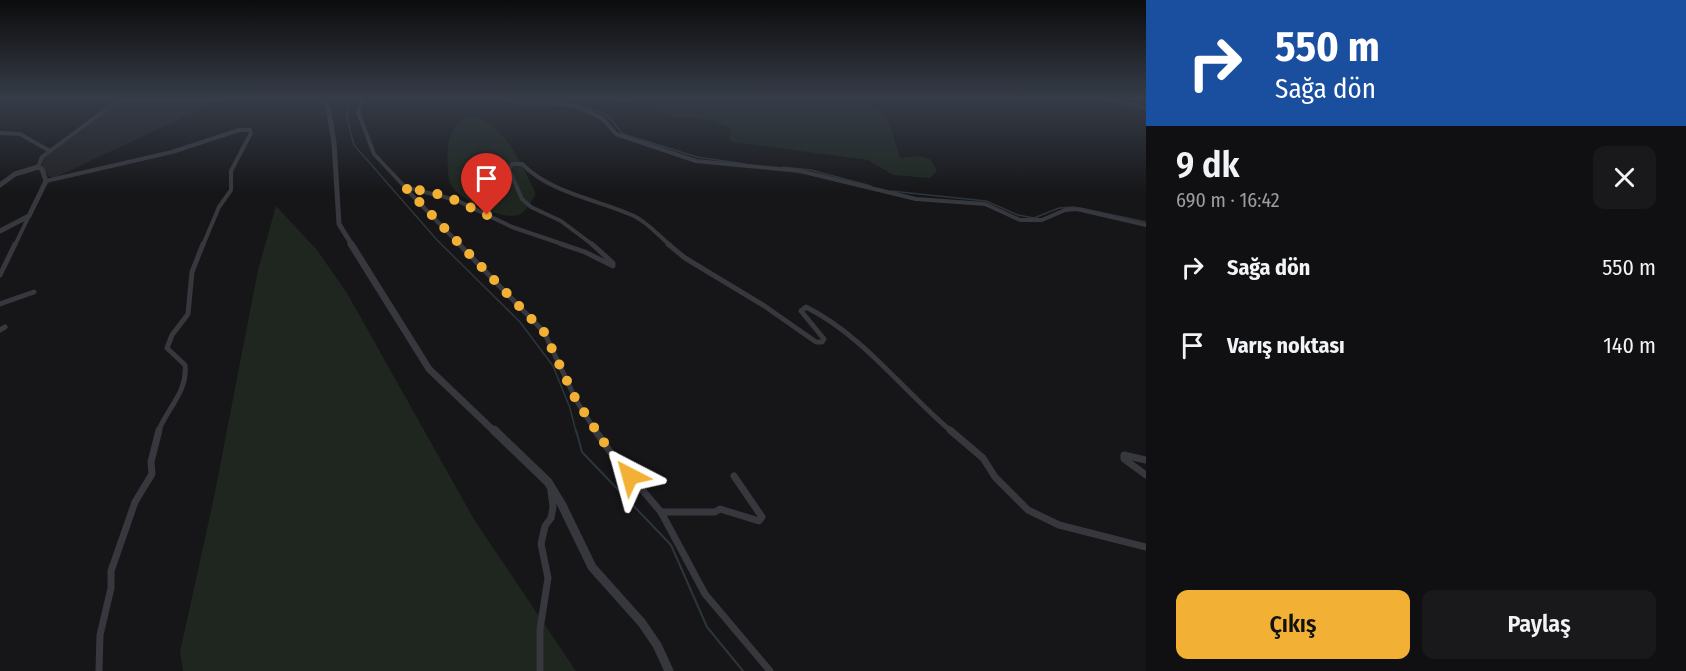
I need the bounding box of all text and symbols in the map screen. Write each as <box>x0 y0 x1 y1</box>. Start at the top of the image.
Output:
text: 550 m <box>1275 22 1380 72</box>
icon: right <box>1176 24 1254 102</box>
text: Sağa dön <box>1275 73 1376 105</box>
text: 9 dk <box>1176 143 1240 187</box>
button: close <box>1593 146 1656 209</box>
pin <box>461 153 512 215</box>
icon: arrive <box>470 162 503 195</box>
text: 690 m · 16:42 <box>1176 188 1280 212</box>
icon: right <box>1176 251 1209 284</box>
text: Sağa dön <box>1227 254 1310 281</box>
text: 550 m <box>1602 254 1656 281</box>
icon: arrive <box>1176 329 1209 362</box>
text: Varış noktası <box>1227 332 1345 359</box>
text: 140 m <box>1603 332 1656 359</box>
position arrow <box>598 444 662 508</box>
button: Çıkış <box>1176 590 1410 659</box>
button: Paylaş <box>1422 590 1656 659</box>

